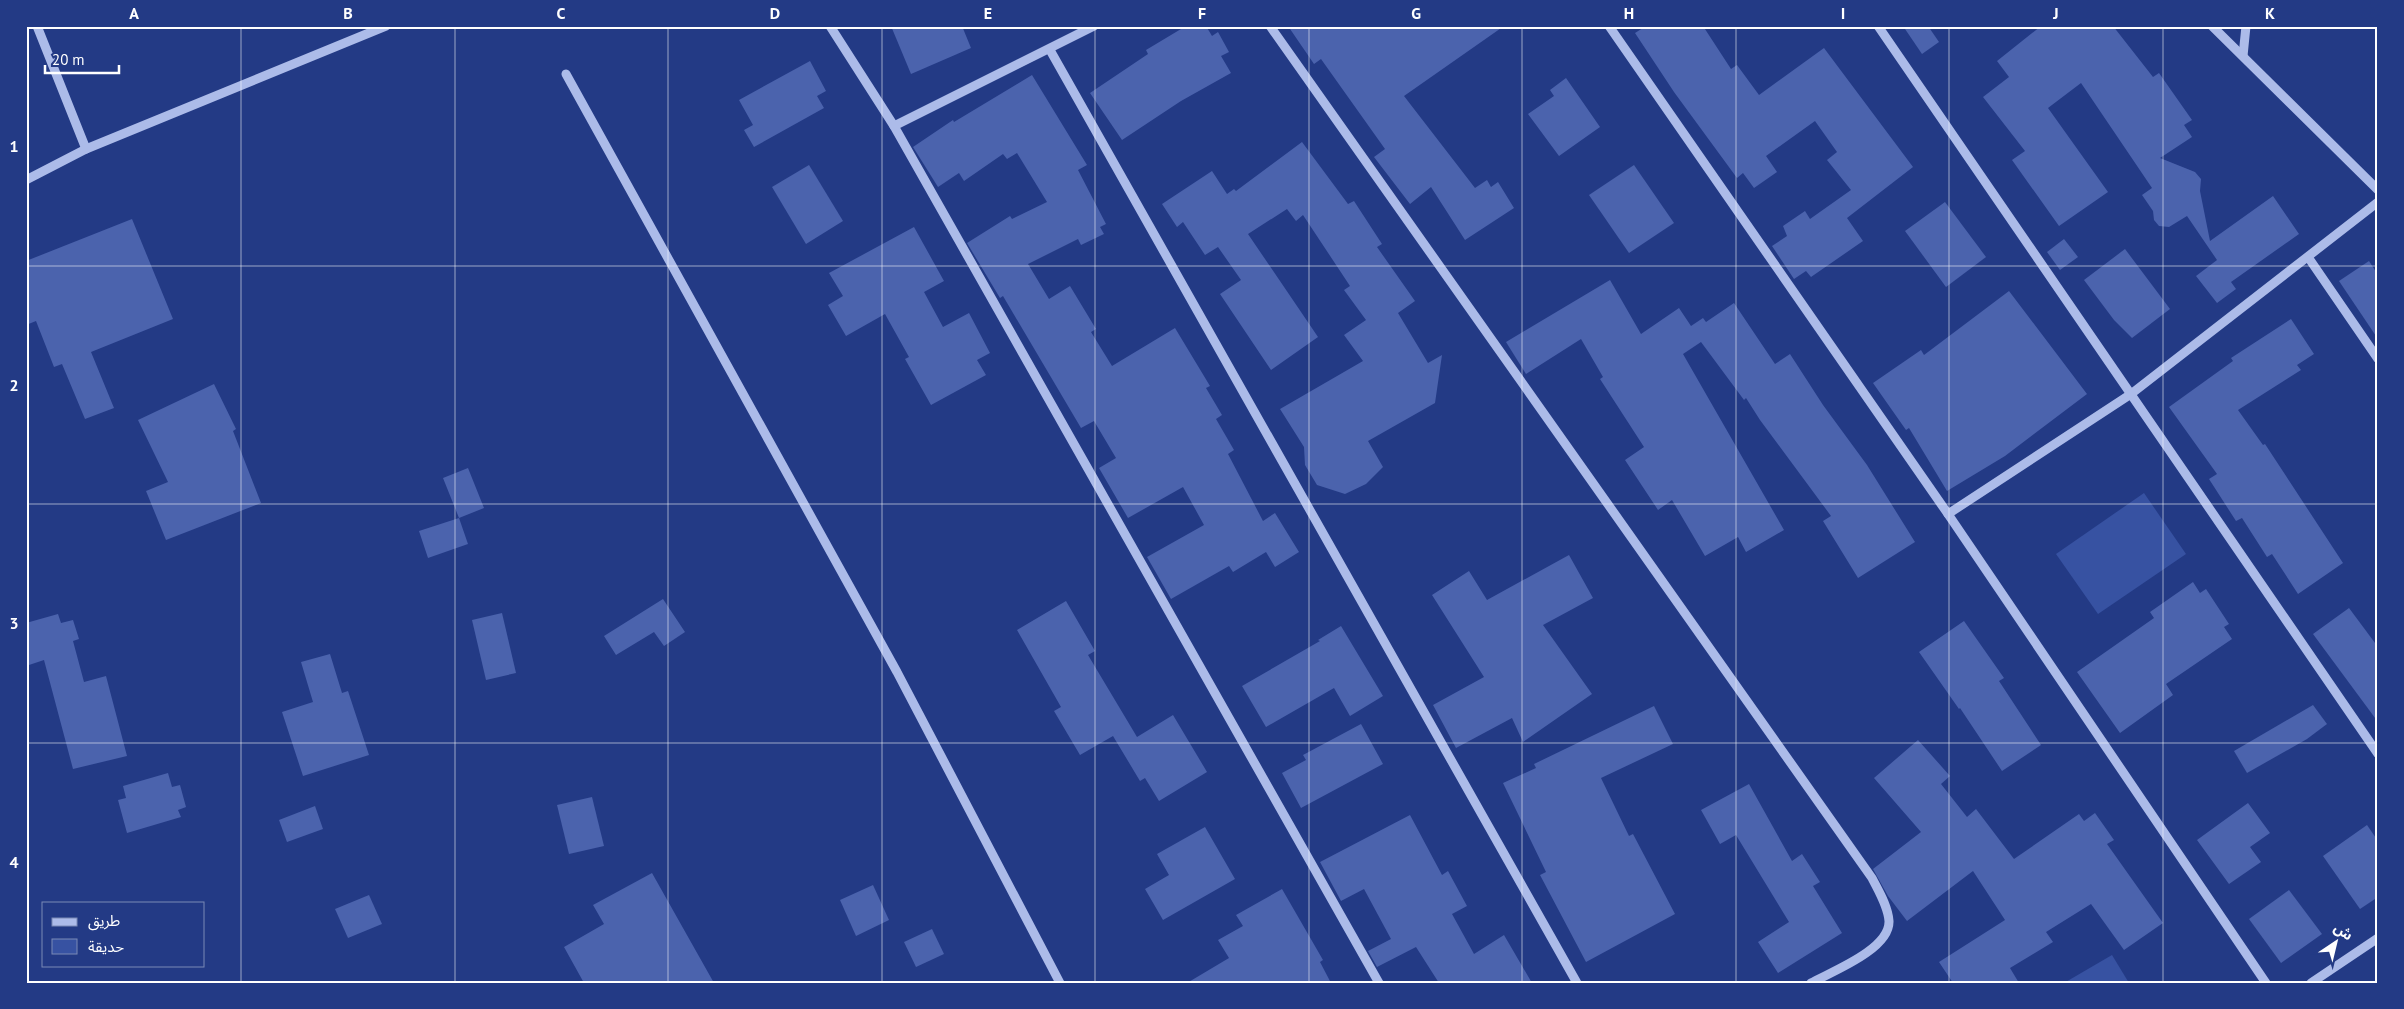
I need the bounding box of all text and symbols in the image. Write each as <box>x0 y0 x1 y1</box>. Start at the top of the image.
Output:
text: A <box>129 3 139 23</box>
text: B <box>343 3 353 23</box>
text: C <box>557 3 566 23</box>
text: D <box>770 3 780 23</box>
text: E <box>984 3 992 23</box>
text: F <box>1198 3 1206 23</box>
text: G <box>1411 3 1421 23</box>
text: H <box>1624 3 1634 23</box>
text: I <box>1841 3 1845 23</box>
text: J <box>2052 3 2059 23</box>
text: K <box>2265 3 2275 23</box>
scale bar <box>45 42 119 74</box>
text: 20 m <box>52 50 85 69</box>
text: 1 <box>9 136 19 156</box>
text: 2 <box>9 375 19 395</box>
text: 3 <box>9 613 19 633</box>
text: 4 <box>9 852 19 872</box>
legend <box>42 902 205 966</box>
text: طريق <box>88 911 120 931</box>
north arrow <box>2312 916 2362 966</box>
text: ش <box>2330 918 2356 944</box>
text: حديقة <box>88 937 124 956</box>

